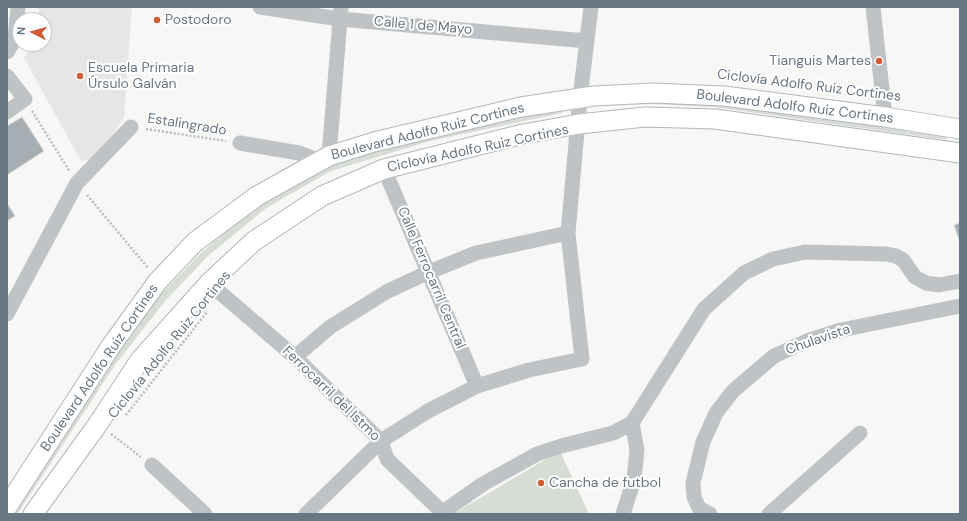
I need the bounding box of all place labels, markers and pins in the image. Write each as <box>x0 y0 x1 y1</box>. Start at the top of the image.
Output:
place label: Postodoro <box>165 12 232 28</box>
marker: Postodoro <box>152 15 162 25</box>
place label: Tianguis Martes <box>769 53 871 69</box>
marker: Tianguis Martes <box>874 56 884 66</box>
place label: Escuela Primaria Úrsulo Galván <box>88 60 194 92</box>
marker: Escuela Primaria Úrsulo Galván <box>75 71 85 81</box>
place label: Cancha de futbol <box>549 475 661 491</box>
marker: Cancha de futbol <box>536 478 546 488</box>

